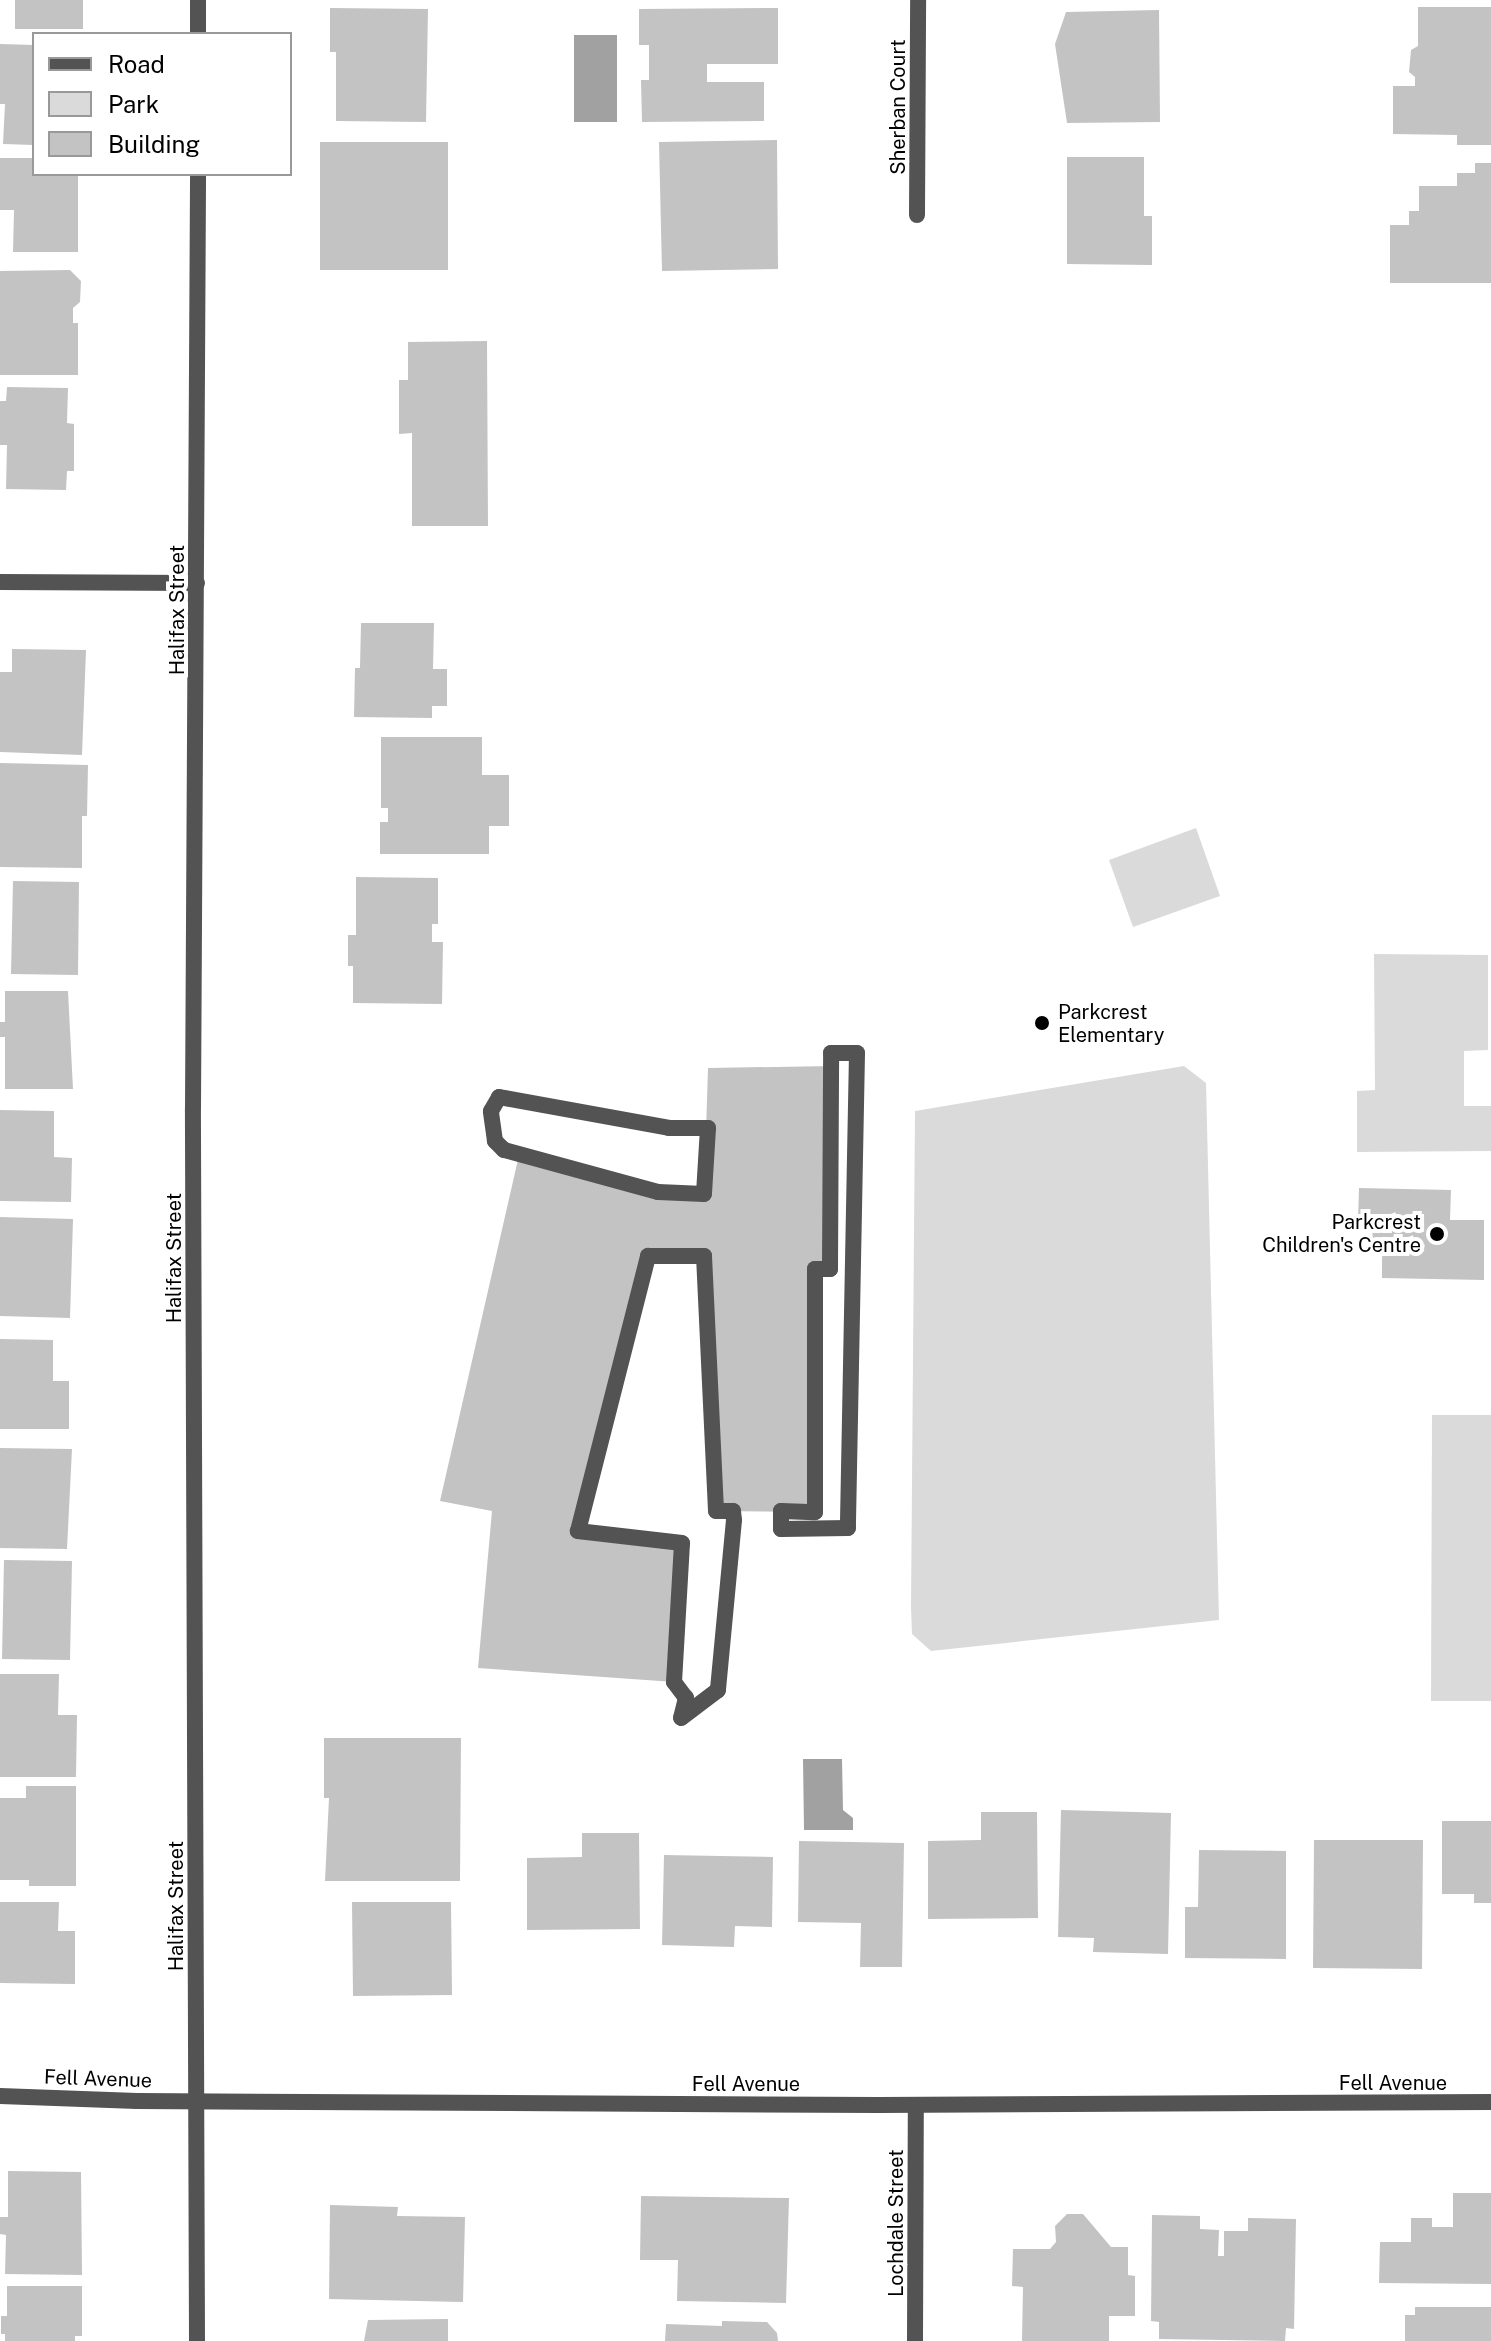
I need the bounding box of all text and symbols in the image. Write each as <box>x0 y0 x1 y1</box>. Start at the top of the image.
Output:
legend <box>32 32 292 176</box>
street label: Sherban Court <box>886 39 910 175</box>
text: Road <box>108 50 165 78</box>
text: Park <box>108 90 159 118</box>
text: Building <box>108 130 200 158</box>
street label: Halifax Street <box>165 545 189 675</box>
place label: Parkcrest Elementary <box>1058 1000 1164 1047</box>
marker: Parkcrest Elementary <box>1033 1014 1051 1032</box>
street label: Halifax Street <box>162 1193 186 1323</box>
place label: Parkcrest Children's Centre <box>1262 1210 1421 1257</box>
marker: Parkcrest Children's Centre <box>1428 1225 1446 1243</box>
street label: Halifax Street <box>164 1841 188 1971</box>
street label: Fell Avenue <box>43 2065 153 2093</box>
street label: Fell Avenue <box>1339 2071 1447 2095</box>
street label: Fell Avenue <box>692 2072 800 2096</box>
street label: Lochdale Street <box>884 2149 908 2297</box>

